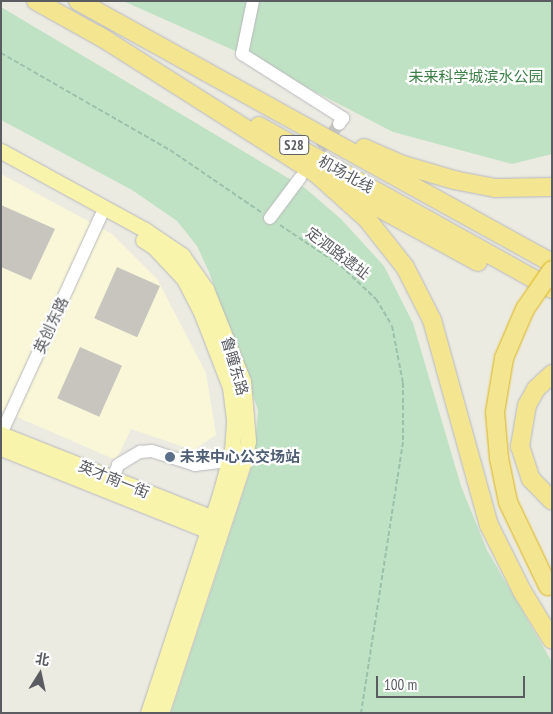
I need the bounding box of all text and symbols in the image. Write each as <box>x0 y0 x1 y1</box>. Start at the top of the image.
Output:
park label: 未来科学城滨水公园 <box>409 68 543 86</box>
road number: S28 <box>279 134 309 156</box>
street label: 机场北线 <box>315 152 377 196</box>
street label: 定泗路遗址 <box>303 223 373 283</box>
street label: 英创东路 <box>30 294 72 356</box>
street label: 鲁瞳东路 <box>218 335 252 397</box>
place label: 未来中心公交场站 <box>180 448 300 466</box>
marker: 未来中心公交场站 <box>164 451 176 463</box>
street label: 英才南一街 <box>76 457 152 501</box>
north arrow <box>15 649 65 699</box>
text: 北 <box>34 649 51 669</box>
scale bar <box>378 666 527 698</box>
text: 100 m <box>384 675 417 694</box>

